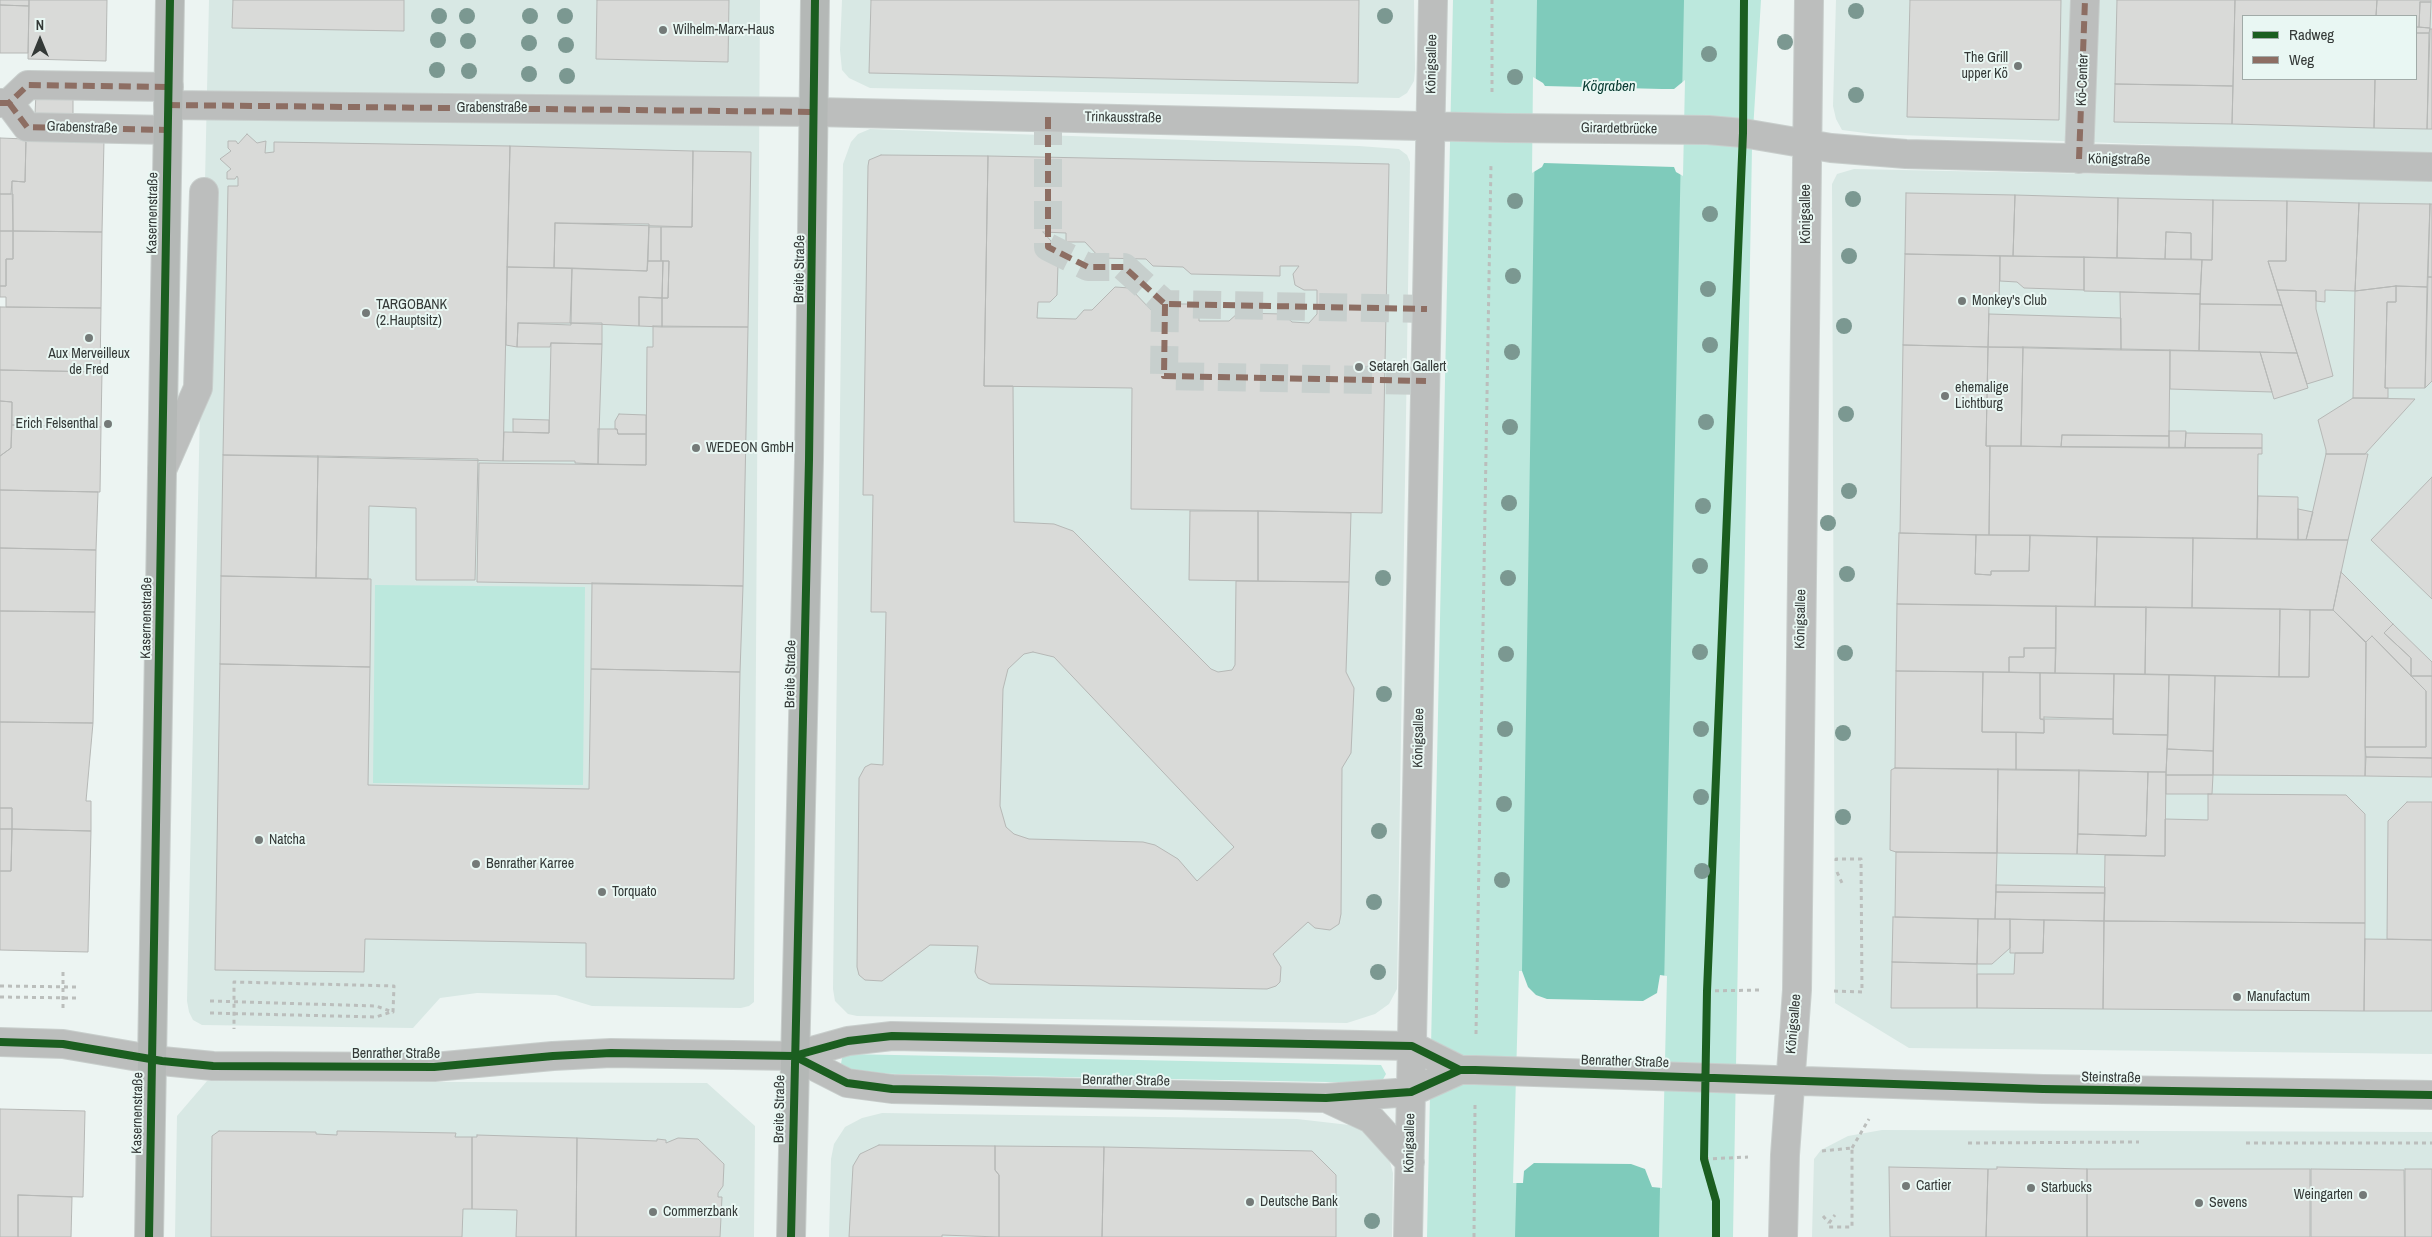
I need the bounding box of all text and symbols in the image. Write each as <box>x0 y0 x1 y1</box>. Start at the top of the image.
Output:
north arrow <box>15 15 65 65</box>
legend <box>2242 15 2417 80</box>
text: N <box>36 16 44 34</box>
place label: Wilhelm-Marx-Haus <box>673 22 774 38</box>
marker: Wilhelm-Marx-Haus <box>657 24 669 36</box>
text: Radweg <box>2289 24 2334 45</box>
street label: Königsallee <box>1423 34 1441 94</box>
text: Weg <box>2289 49 2314 70</box>
place label: The Grill upper Kö <box>1961 50 2008 82</box>
street label: Kö-Center <box>2074 54 2092 106</box>
marker: The Grill upper Kö <box>2012 60 2024 72</box>
water label: Kögraben <box>1582 78 1636 96</box>
street label: Grabenstraße <box>457 100 527 116</box>
street label: Trinkausstraße <box>1084 109 1162 127</box>
street label: Grabenstraße <box>46 118 118 138</box>
street label: Girardetbrücke <box>1581 120 1657 138</box>
street label: Königstraße <box>2088 151 2150 169</box>
street label: Kasernenstraße <box>144 172 162 254</box>
street label: Königsallee <box>1798 184 1814 244</box>
street label: Breite Straße <box>791 235 809 303</box>
place label: Monkey's Club <box>1972 293 2047 309</box>
marker: Monkey's Club <box>1956 295 1968 307</box>
place label: TARGOBANK (2.Hauptsitz) <box>376 297 447 330</box>
marker: TARGOBANK (2.Hauptsitz) <box>360 307 372 319</box>
marker: Aux Merveilleux de Fred <box>83 332 95 344</box>
place label: Aux Merveilleux de Fred <box>48 346 130 378</box>
place label: Setareh Gallert <box>1369 359 1446 375</box>
marker: Setareh Gallert <box>1353 361 1365 373</box>
place label: ehemalige Lichtburg <box>1955 380 2009 412</box>
marker: ehemalige Lichtburg <box>1939 390 1951 402</box>
place label: Erich Felsenthal <box>16 416 98 432</box>
marker: Erich Felsenthal <box>102 418 114 430</box>
place label: WEDEON GmbH <box>706 440 794 456</box>
marker: WEDEON GmbH <box>690 442 702 454</box>
street label: Kasernenstraße <box>138 577 156 659</box>
street label: Königsallee <box>1792 589 1810 649</box>
street label: Breite Straße <box>782 640 800 708</box>
street label: Königsallee <box>1410 708 1428 768</box>
place label: Natcha <box>269 832 305 848</box>
marker: Natcha <box>253 834 265 846</box>
place label: Benrather Karree <box>486 856 574 872</box>
marker: Benrather Karree <box>470 858 482 870</box>
place label: Torquato <box>612 884 657 900</box>
marker: Torquato <box>596 886 608 898</box>
place label: Manufactum <box>2247 989 2310 1005</box>
marker: Manufactum <box>2231 991 2243 1003</box>
street label: Königsallee <box>1783 993 1805 1055</box>
street label: Benrather Straße <box>352 1046 440 1062</box>
street label: Benrather Straße <box>1581 1052 1669 1072</box>
street label: Steinstraße <box>2081 1069 2141 1087</box>
street label: Kasernenstraße <box>129 1072 147 1154</box>
street label: Benrather Straße <box>1082 1072 1170 1090</box>
street label: Breite Straße <box>771 1075 789 1143</box>
street label: Königsallee <box>1401 1113 1419 1173</box>
place label: Cartier <box>1916 1178 1951 1194</box>
marker: Cartier <box>1900 1180 1912 1192</box>
place label: Starbucks <box>2041 1180 2092 1196</box>
marker: Starbucks <box>2025 1182 2037 1194</box>
place label: Weingarten <box>2294 1187 2353 1203</box>
marker: Weingarten <box>2357 1189 2369 1201</box>
place label: Deutsche Bank <box>1260 1194 1338 1210</box>
place label: Sevens <box>2209 1195 2247 1211</box>
marker: Deutsche Bank <box>1244 1196 1256 1208</box>
marker: Sevens <box>2193 1197 2205 1209</box>
place label: Commerzbank <box>663 1204 738 1220</box>
marker: Commerzbank <box>647 1206 659 1218</box>

